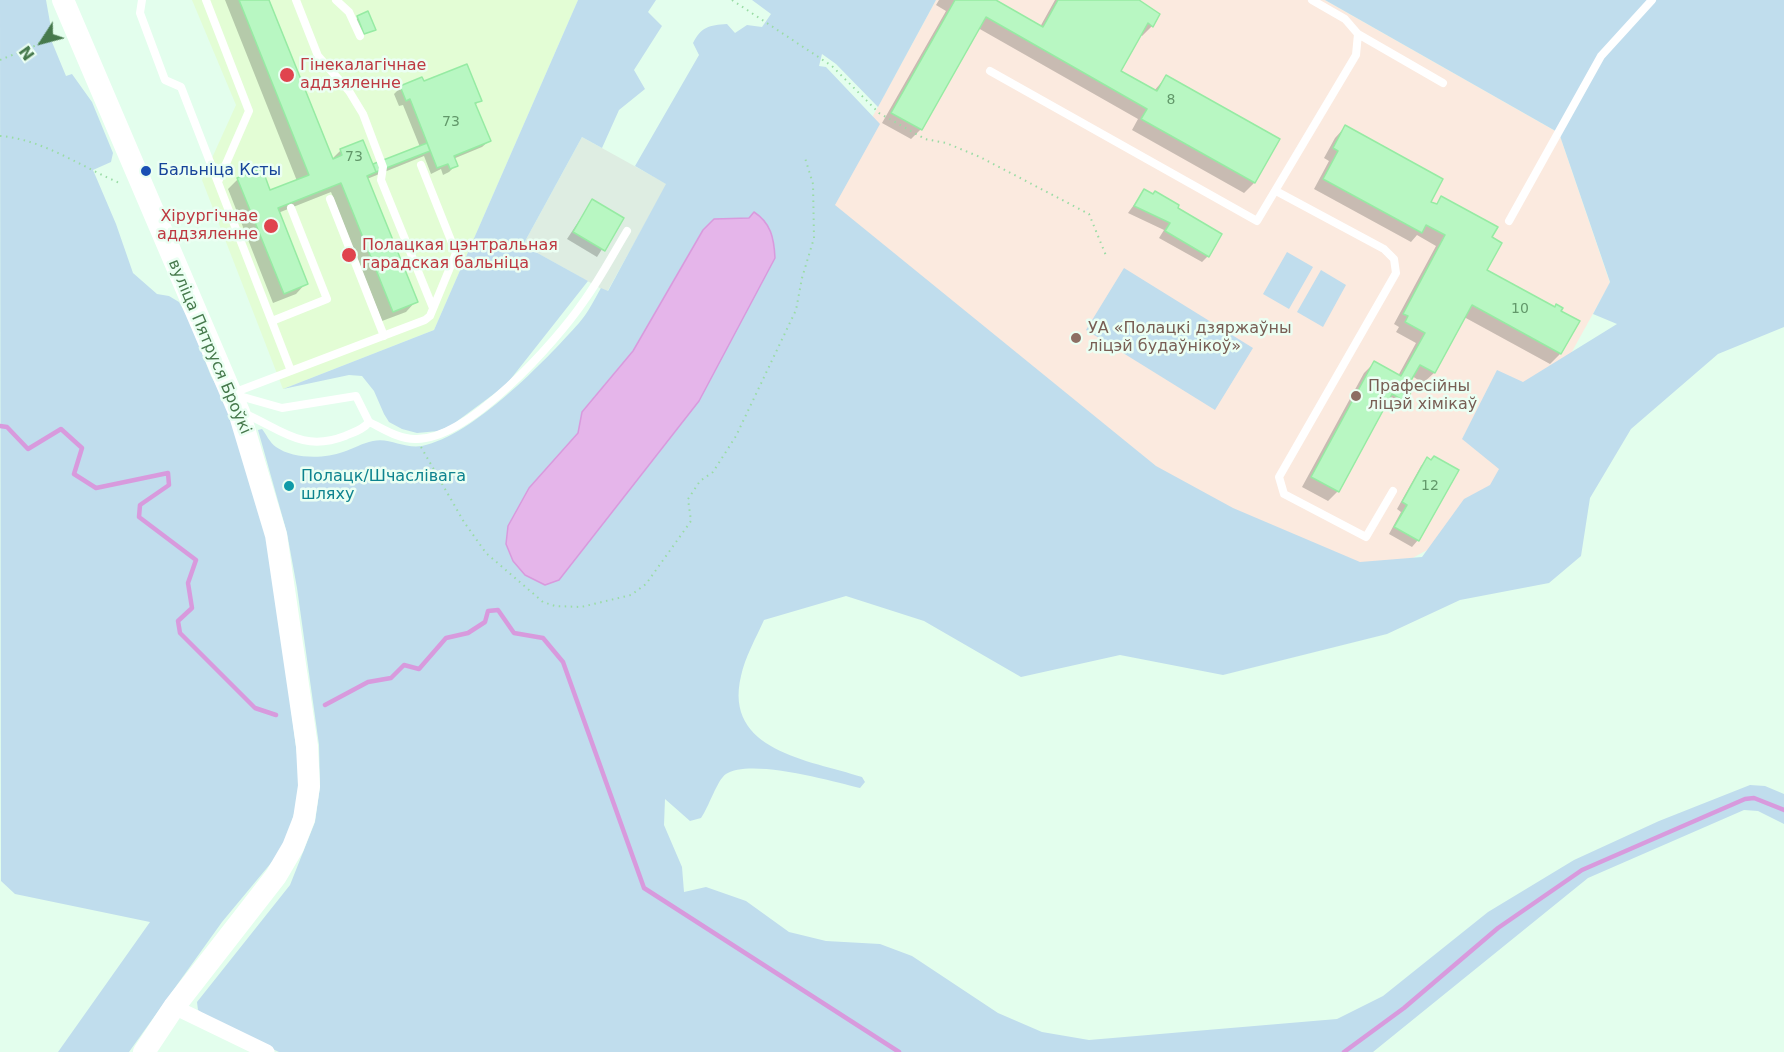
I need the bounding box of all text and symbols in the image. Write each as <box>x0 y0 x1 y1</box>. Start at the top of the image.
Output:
north arrow <box>12 12 72 72</box>
text: N <box>15 42 39 64</box>
place label: Гінекалагічнае аддзяленне <box>300 56 426 94</box>
marker: Гінекалагічнае аддзяленне <box>278 66 296 84</box>
house number: 8 <box>1167 92 1175 108</box>
house number: 73 <box>442 114 460 130</box>
house number: 73 <box>345 149 363 165</box>
place label: Бальніца Ксты <box>158 161 281 181</box>
marker: Бальніца Ксты <box>139 164 153 178</box>
place label: Хірургічнае аддзяленне <box>157 207 258 245</box>
marker: Хірургічнае аддзяленне <box>262 217 280 235</box>
place label: Полацкая цэнтральная гарадская бальніца <box>362 236 558 274</box>
marker: Полацкая цэнтральная гарадская бальніца <box>340 246 358 264</box>
street label: вуліца Пятруся Броўкі <box>163 257 255 437</box>
house number: 10 <box>1511 301 1529 317</box>
place label: УА «Полацкі дзяржаўны ліцэй будаўнікоў» <box>1088 319 1292 357</box>
marker: УА «Полацкі дзяржаўны ліцэй будаўнікоў» <box>1069 331 1083 345</box>
place label: Прафесійны ліцэй хімікаў <box>1368 377 1477 415</box>
marker: Прафесійны ліцэй хімікаў <box>1349 389 1363 403</box>
place label: Полацк/Шчаслівага шляху <box>301 467 466 505</box>
house number: 12 <box>1421 478 1439 494</box>
marker: Полацк/Шчаслівага шляху <box>282 479 296 493</box>

